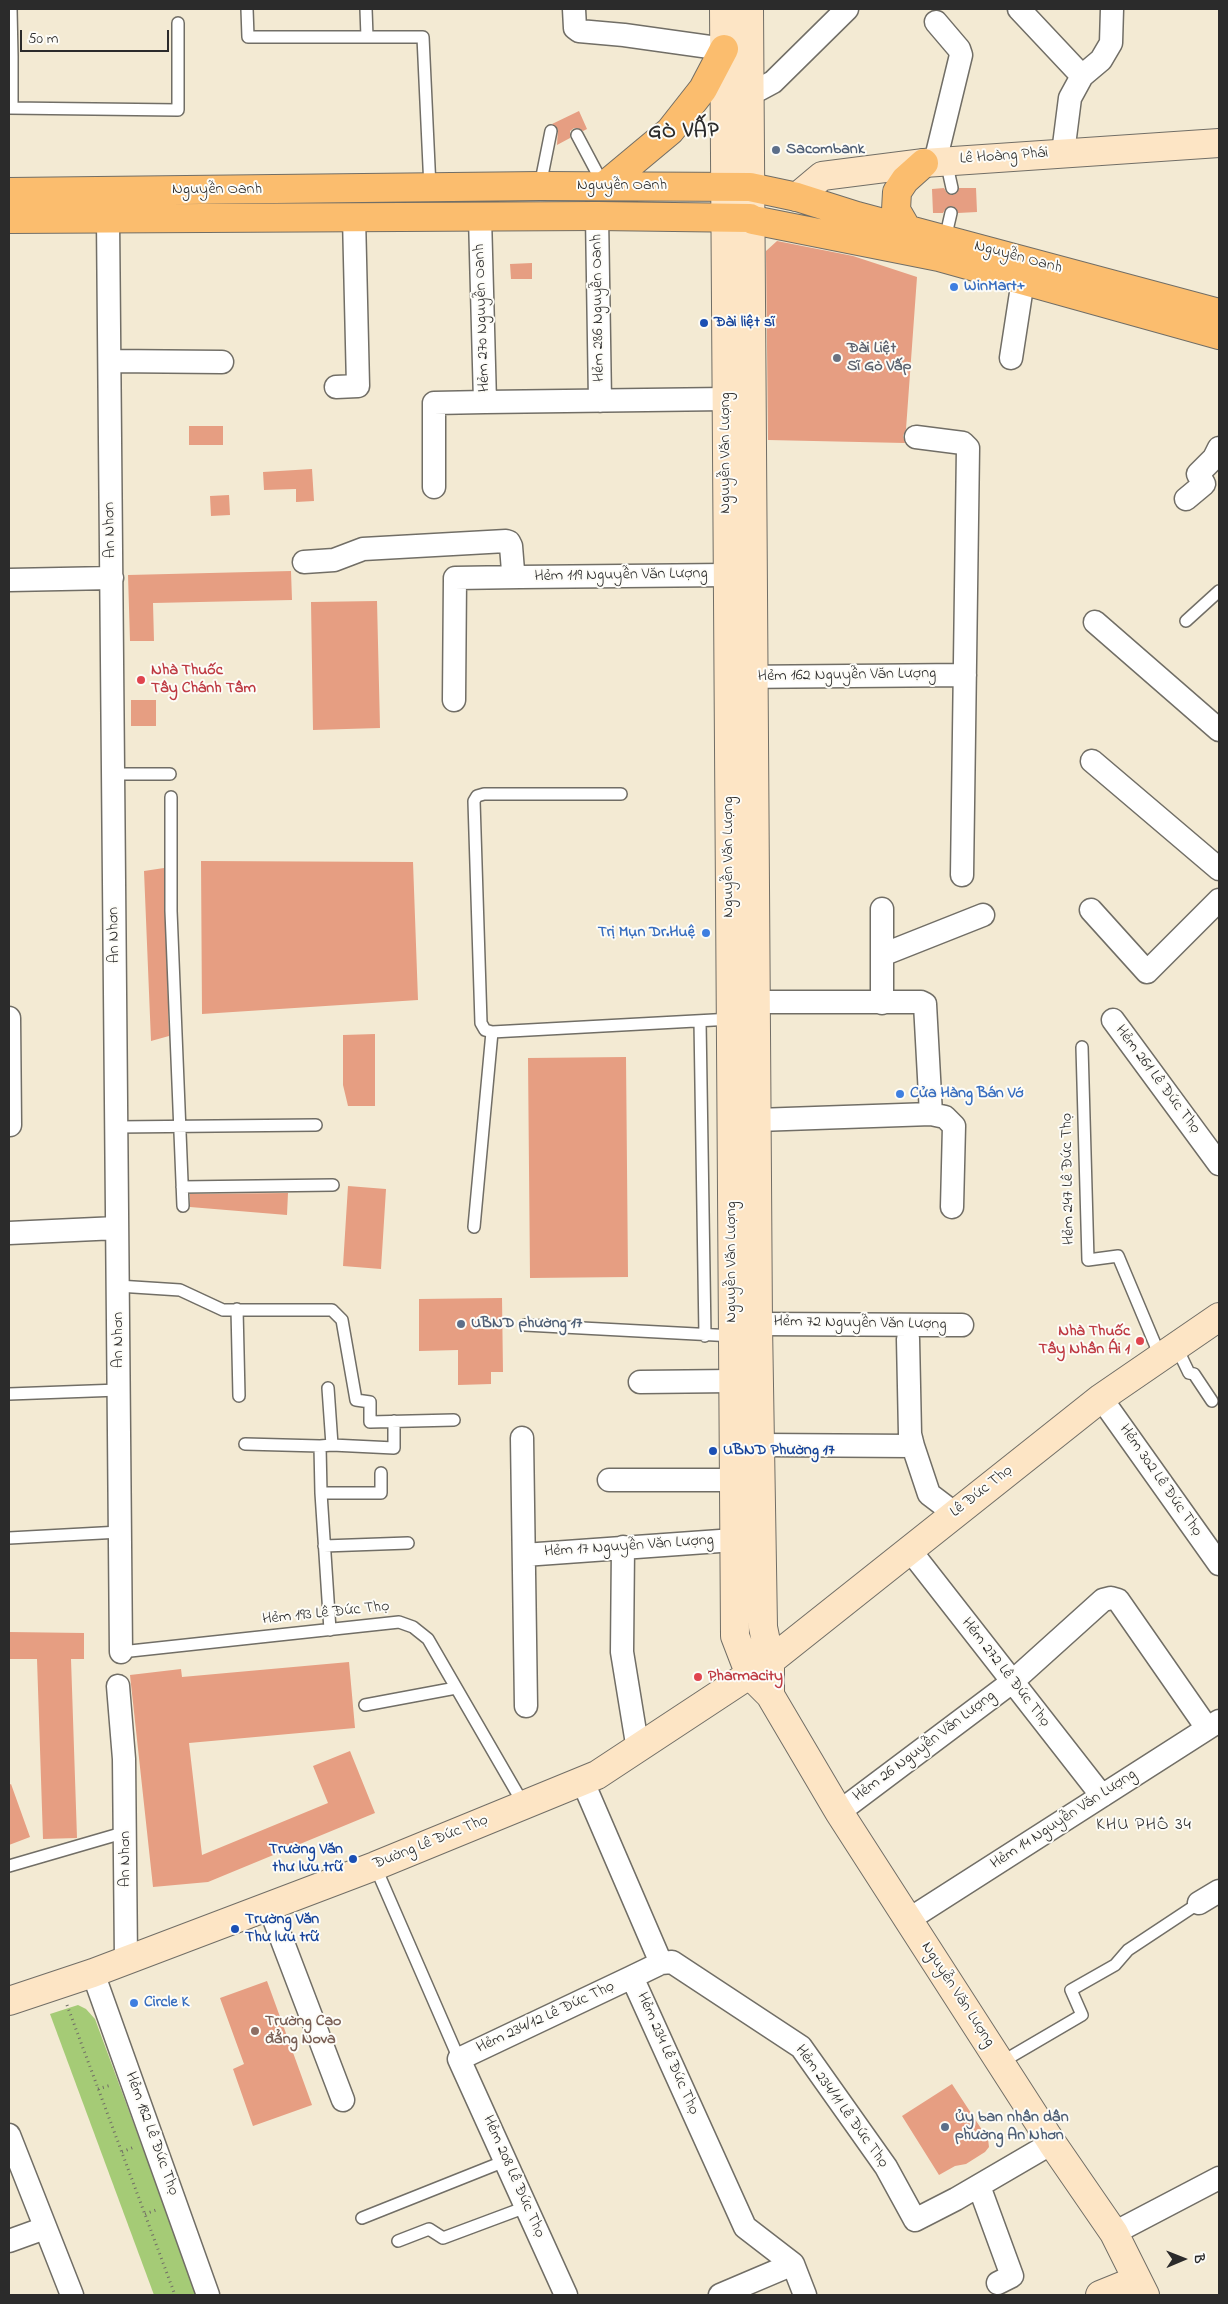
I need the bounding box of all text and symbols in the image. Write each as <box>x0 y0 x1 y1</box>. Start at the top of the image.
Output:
scale bar <box>22 20 171 52</box>
text: 50 m <box>28 28 58 50</box>
district label: GÒ VẤP <box>648 121 720 147</box>
place label: Sacombank <box>786 140 865 160</box>
marker: Sacombank <box>770 144 782 156</box>
street label: Lê Hoàng Phái <box>959 144 1049 170</box>
street label: Nguyễn Oanh <box>577 176 667 196</box>
street label: Nguyễn Oanh <box>172 180 262 200</box>
street label: Hẻm 286 Nguyễn Oanh <box>588 234 610 382</box>
street label: Nguyễn Oanh <box>972 237 1064 279</box>
street label: Hẻm 270 Nguyễn Oanh <box>471 243 495 393</box>
place label: WinMart+ <box>964 277 1025 297</box>
marker: WinMart+ <box>948 281 960 293</box>
place label: Đài liệt sĩ <box>714 313 775 333</box>
marker: Đài liệt sĩ <box>698 317 710 329</box>
place label: Đài Liệt Sĩ Gò Vấp <box>847 339 911 377</box>
marker: Đài Liệt Sĩ Gò Vấp <box>831 352 843 364</box>
street label: Nguyễn Văn Lượng <box>716 392 736 514</box>
street label: An Nhơn <box>101 502 121 558</box>
street label: Hẻm 119 Nguyễn Văn Lượng <box>534 565 708 587</box>
place label: Nhà Thuốc Tây Chánh Tâm <box>151 661 256 699</box>
street label: Hẻm 162 Nguyễn Văn Lượng <box>758 665 936 687</box>
marker: Nhà Thuốc Tây Chánh Tâm <box>135 674 147 686</box>
street label: Nguyễn Văn Lượng <box>719 796 739 918</box>
street label: An Nhơn <box>105 907 125 963</box>
place label: Trị Mụn Dr.Huệ <box>598 923 696 943</box>
marker: Trị Mụn Dr.Huệ <box>700 927 712 939</box>
street label: Hẻm 261 Lê Đức Thọ <box>1110 1022 1204 1138</box>
place label: Cửa Hàng Bán Vớ <box>910 1084 1024 1104</box>
marker: Cửa Hàng Bán Vớ <box>894 1088 906 1100</box>
street label: Hẻm 247 Lê Đức Thọ <box>1058 1113 1080 1245</box>
street label: Nguyễn Văn Lượng <box>722 1201 742 1323</box>
street label: An Nhơn <box>109 1312 129 1368</box>
street label: Hẻm 72 Nguyễn Văn Lượng <box>773 1313 947 1335</box>
place label: UBND phường 17 <box>471 1314 582 1334</box>
marker: UBND phường 17 <box>455 1318 467 1330</box>
place label: Nhà Thuốc Tây Nhân Ái 1 <box>1039 1322 1130 1360</box>
marker: Nhà Thuốc Tây Nhân Ái 1 <box>1134 1335 1146 1347</box>
street label: Hẻm 302 Lê Đức Thọ <box>1114 1421 1206 1541</box>
place label: UBND Phường 17 <box>723 1441 835 1461</box>
marker: UBND Phường 17 <box>707 1445 719 1457</box>
street label: Lê Đức Thọ <box>947 1462 1017 1522</box>
street label: Hẻm 17 Nguyễn Văn Lượng <box>544 1531 714 1563</box>
street label: Hẻm 193 Lê Đức Thọ <box>262 1598 390 1630</box>
street label: Hẻm 272 Lê Đức Thọ <box>956 1614 1054 1732</box>
place label: Pharmacity <box>708 1667 783 1687</box>
marker: Pharmacity <box>692 1671 704 1683</box>
street label: Hẻm 26 Nguyễn Văn Lượng <box>850 1687 1000 1807</box>
street label: Hẻm 14 Nguyễn Văn Lượng <box>987 1766 1141 1874</box>
street label: Đường Lê Đức Thọ <box>371 1811 491 1875</box>
district label: KHU PHỐ 34 <box>1095 1815 1193 1837</box>
street label: An Nhơn <box>116 1831 136 1887</box>
place label: Trường Văn thư lưu trữ <box>269 1840 343 1878</box>
marker: Trường Văn thư lưu trữ <box>347 1853 359 1865</box>
place label: Trường Văn Thư lưu trữ <box>245 1910 319 1948</box>
marker: Trường Văn Thư lưu trữ <box>229 1923 241 1935</box>
street label: Nguyễn Văn Lượng <box>916 1939 998 2051</box>
street label: Hẻm 234/12 Lê Đức Thọ <box>474 1978 618 2058</box>
street label: Hẻm 234 Lê Đức Thọ <box>631 1990 703 2118</box>
place label: Circle K <box>144 1993 189 2013</box>
marker: Circle K <box>128 1997 140 2009</box>
place label: Trường Cao đẳng Nova <box>265 2012 341 2050</box>
marker: Trường Cao đẳng Nova <box>249 2025 261 2037</box>
street label: Hẻm 234/11 Lê Đức Thọ <box>790 2042 892 2172</box>
street label: Hẻm 182 Lê Đức Thọ <box>120 2070 182 2198</box>
place label: Ủy ban nhân dân phường An Nhơn <box>955 2108 1069 2146</box>
street label: Hẻm 208 Lê Đức Thọ <box>477 2113 549 2241</box>
marker: Ủy ban nhân dân phường An Nhơn <box>939 2121 951 2133</box>
north arrow <box>1158 2234 1208 2284</box>
text: B <box>1188 2254 1209 2264</box>

